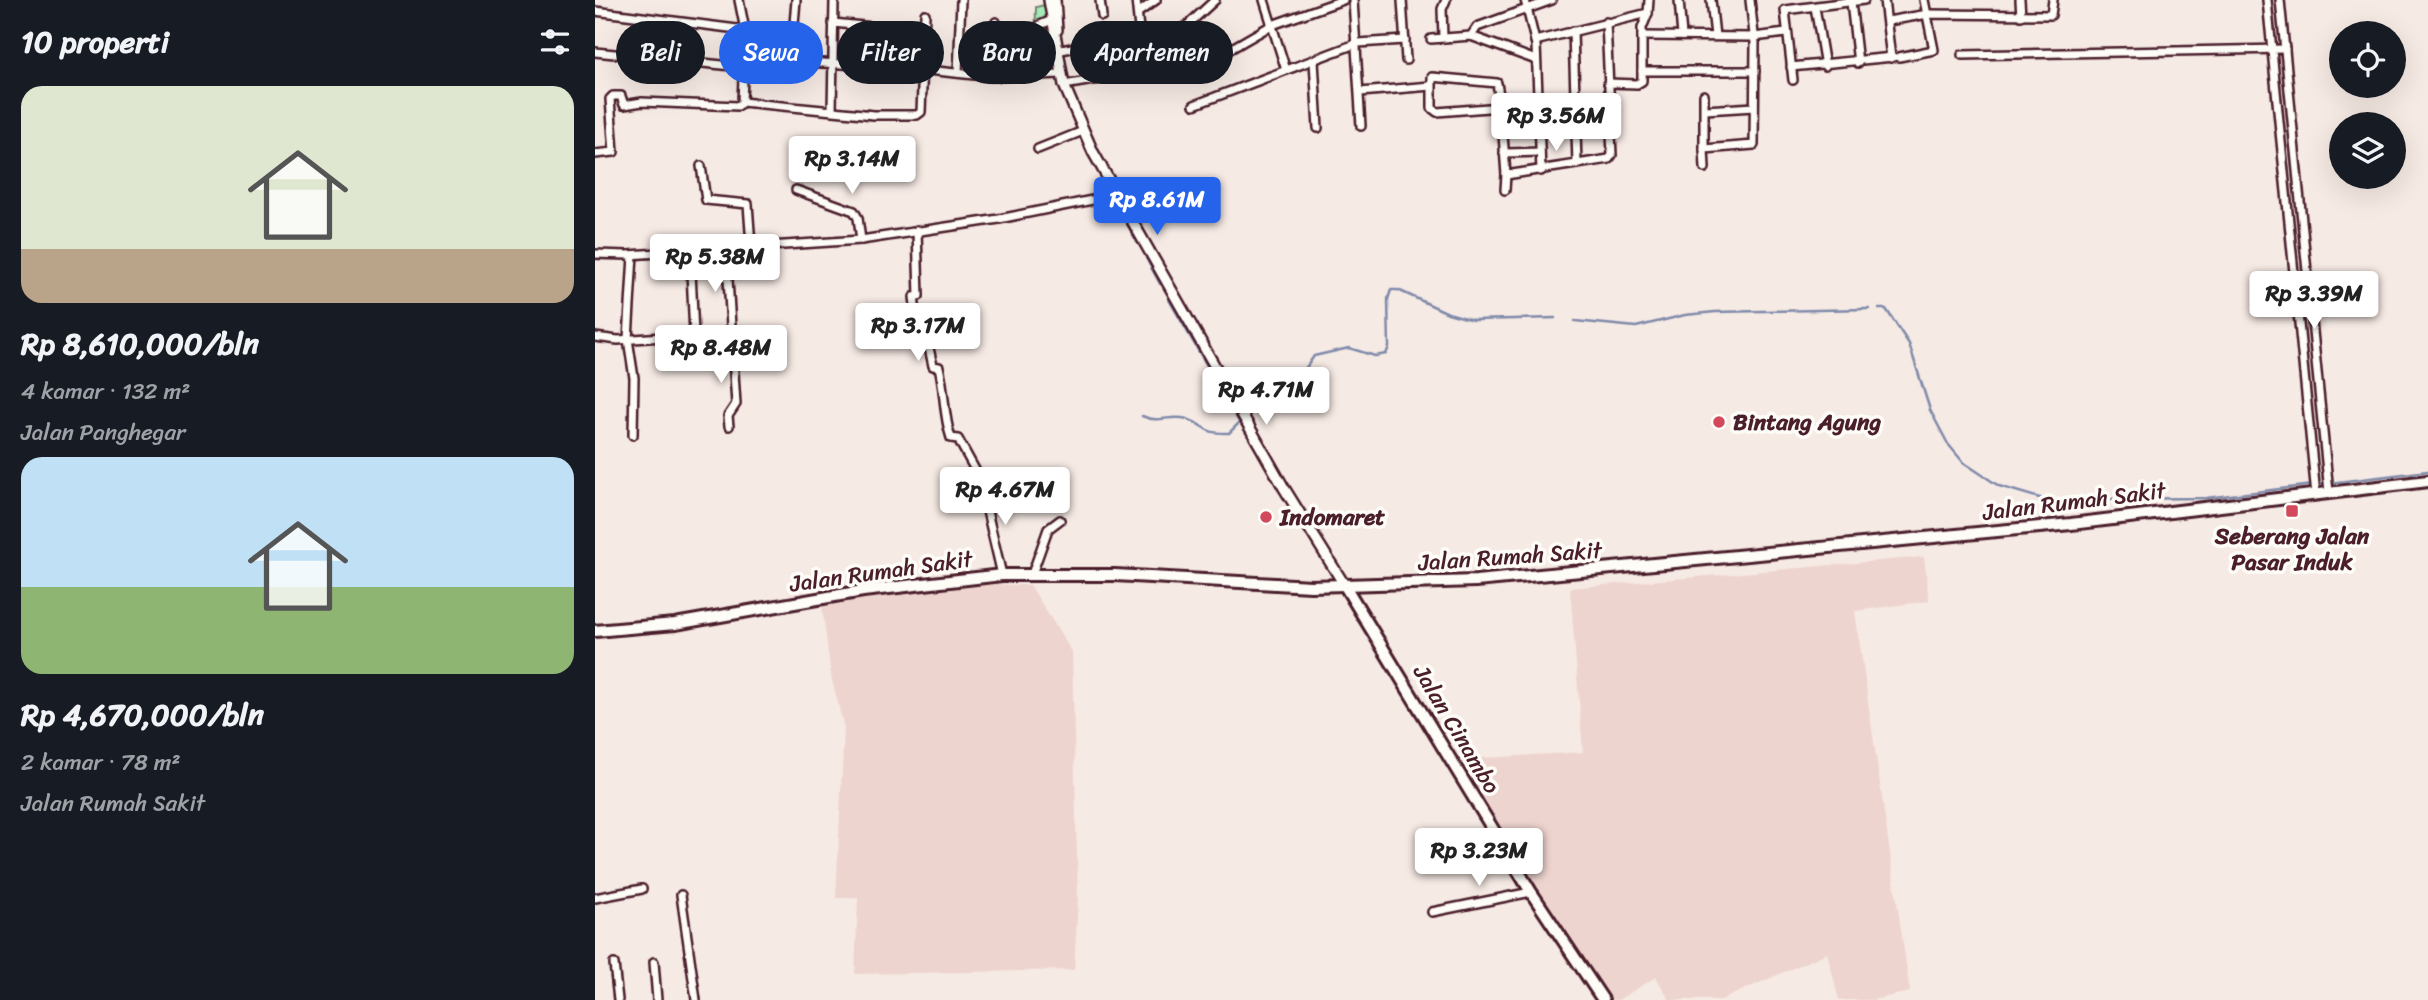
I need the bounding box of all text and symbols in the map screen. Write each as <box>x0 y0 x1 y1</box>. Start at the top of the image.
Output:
text: 10 properti <box>21 15 169 69</box>
chip: Beli <box>616 21 705 84</box>
chip: Sewa <box>719 21 823 84</box>
chip: Filter <box>837 21 944 84</box>
chip: Baru <box>958 21 1056 84</box>
chip: Apartemen <box>1070 21 1233 84</box>
map controls <box>2329 21 2406 189</box>
button: locate <box>2329 21 2406 98</box>
icon: filters <box>536 23 574 61</box>
pin: Rp 3.56M <box>1484 94 1628 153</box>
text: Rp 3.56M <box>1507 95 1605 136</box>
button: layers <box>2329 112 2406 189</box>
icon: home <box>235 132 361 258</box>
pin: Rp 3.14M <box>780 136 924 196</box>
text: Rp 3.14M <box>805 138 899 179</box>
pin: Rp 8.61M <box>1085 177 1229 237</box>
text: Rp 8.61M <box>1110 179 1204 220</box>
pin: Rp 5.38M <box>643 234 787 294</box>
text: Rp 5.38M <box>666 236 764 277</box>
pin: Rp 3.39M <box>2242 272 2386 331</box>
text: Rp 3.39M <box>2265 273 2363 314</box>
pin: Rp 3.17M <box>846 304 990 363</box>
text: Rp 3.17M <box>871 305 965 346</box>
text: Rp 8,610,000/bln <box>21 317 259 371</box>
pin: Rp 8.48M <box>649 326 793 385</box>
text: Rp 8.48M <box>671 327 771 368</box>
pin: Rp 4.71M <box>1194 368 1338 427</box>
text: Rp 4.71M <box>1218 369 1314 410</box>
text: 4 kamar · 132 m² <box>21 371 190 412</box>
place label: Bintang Agung <box>1733 402 1881 443</box>
text: Jalan Panghegar <box>21 412 185 453</box>
marker: Bintang Agung <box>1711 414 1727 430</box>
pin: Rp 4.67M <box>933 468 1077 527</box>
text: Rp 4.67M <box>956 469 1054 510</box>
street label: Jalan Rumah Sakit <box>1979 470 2170 533</box>
place label: Indomaret <box>1279 497 1385 538</box>
icon: home <box>235 503 361 629</box>
marker: Seberang Jalan Pasar Induk <box>2284 503 2300 519</box>
marker: Indomaret <box>1258 509 1274 525</box>
place label: Seberang Jalan Pasar Induk <box>2214 516 2370 583</box>
street label: Jalan Rumah Sakit <box>1416 530 1605 583</box>
street label: Jalan Rumah Sakit <box>786 538 977 605</box>
street label: Jalan Cinambo <box>1401 656 1512 802</box>
text: Rp 4,670,000/bln <box>21 688 264 742</box>
text: 2 kamar · 78 m² <box>21 742 180 783</box>
text: Jalan Rumah Sakit <box>21 783 205 824</box>
pin: Rp 3.23M <box>1407 828 1551 888</box>
text: Rp 3.23M <box>1431 830 1527 871</box>

